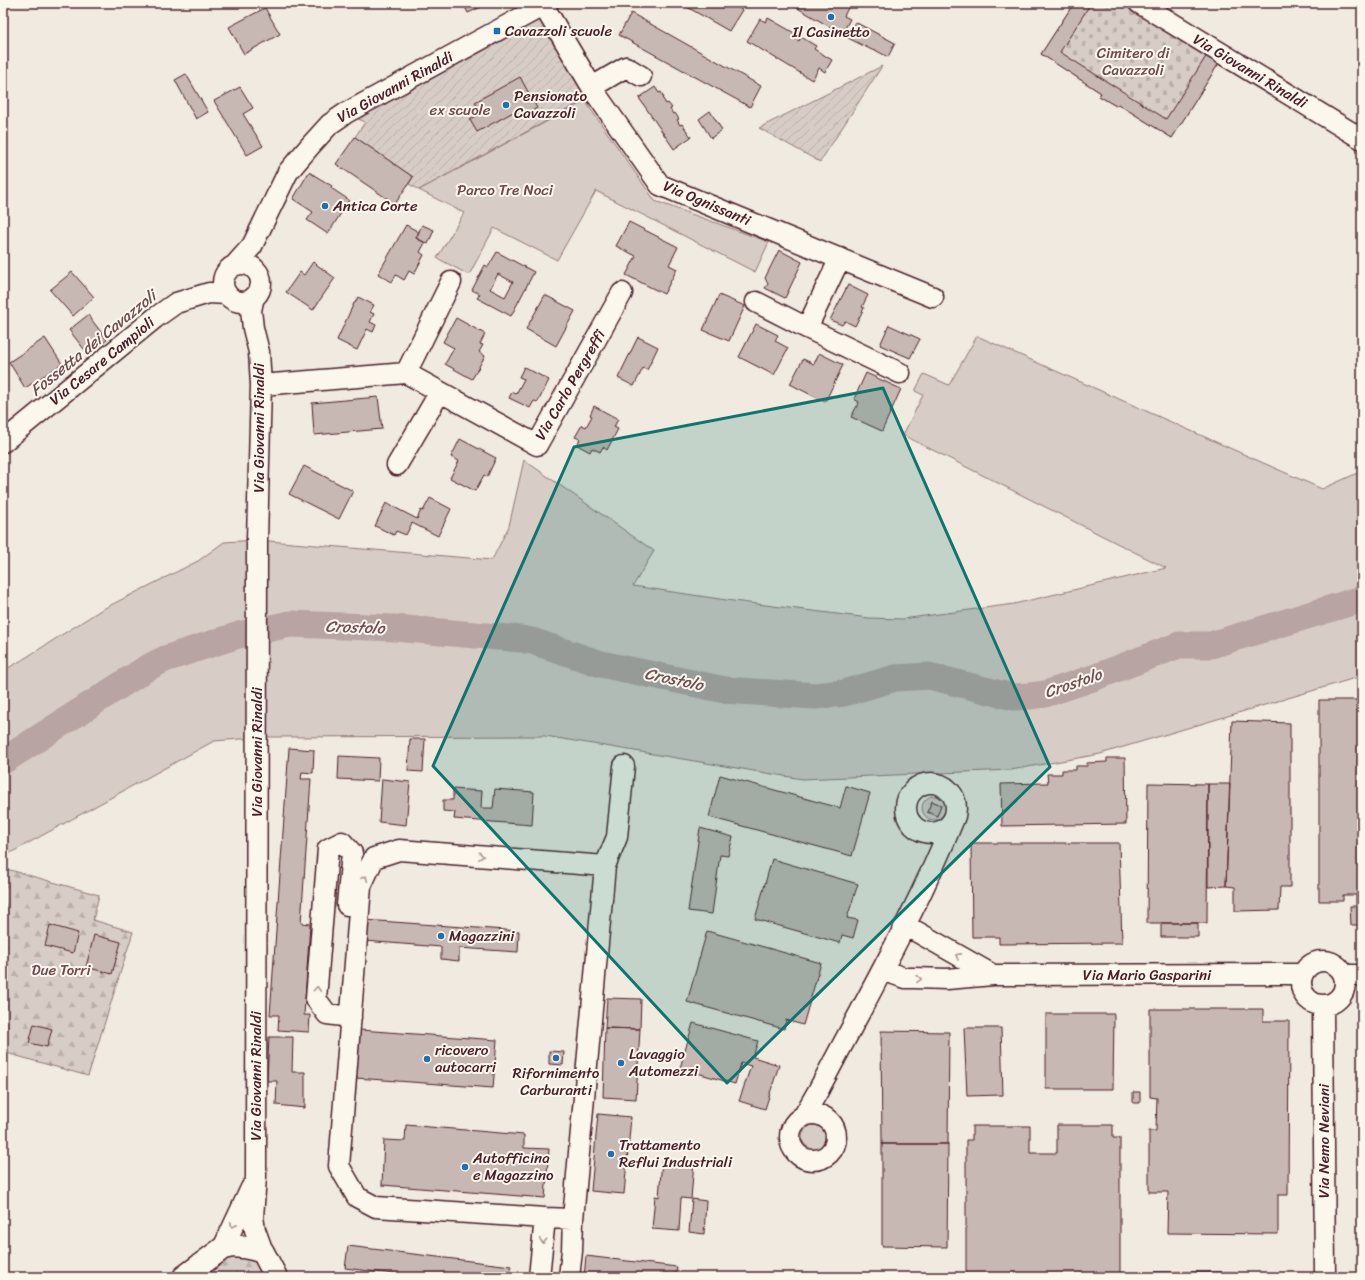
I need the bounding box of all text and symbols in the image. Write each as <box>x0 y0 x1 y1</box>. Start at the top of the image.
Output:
marker: Il Casinetto <box>826 12 836 22</box>
place label: Cavazzoli scuole <box>505 18 613 44</box>
place label: Il Casinetto <box>791 19 870 45</box>
marker: Cavazzoli scuole <box>492 26 502 36</box>
street label: Via Giovanni Rinaldi <box>1188 26 1313 116</box>
park label: Cimitero di Cavazzoli <box>1097 40 1170 83</box>
street label: Via Giovanni Rinaldi <box>332 44 459 130</box>
place label: Pensionato Cavazzoli <box>514 83 588 126</box>
park label: ex scuole <box>429 97 491 123</box>
marker: Pensionato Cavazzoli <box>501 100 511 110</box>
street label: Via Ognissanti <box>659 173 756 233</box>
park label: Parco Tre Noci <box>457 177 554 203</box>
place label: Antica Corte <box>332 193 418 219</box>
marker: Antica Corte <box>320 201 330 211</box>
water label: Fossetta dei Cavazzoli <box>23 280 166 403</box>
street label: Via Cesare Campioli <box>43 310 161 412</box>
street label: Via Carlo Pergreffi <box>528 324 613 445</box>
street label: Via Giovanni Rinaldi <box>246 362 272 493</box>
water label: Crostolo <box>325 611 386 643</box>
water label: Crostolo <box>642 659 707 700</box>
water label: Crostolo <box>1040 659 1107 706</box>
street label: Via Giovanni Rinaldi <box>244 686 270 817</box>
one-way arrow <box>478 852 484 861</box>
one-way arrow <box>360 874 368 882</box>
place label: Magazzini <box>449 923 515 949</box>
marker: Magazzini <box>436 931 446 941</box>
one-way arrow <box>955 954 963 961</box>
park label: Due Torri <box>31 957 91 983</box>
street label: Via Mario Gasparini <box>1083 962 1212 988</box>
one-way arrow <box>916 974 922 983</box>
one-way arrow <box>312 986 321 992</box>
street label: Via Giovanni Rinaldi <box>243 1010 269 1141</box>
place label: ricovero autocarri <box>435 1037 497 1080</box>
place label: Lavaggio Automezzi <box>628 1041 699 1084</box>
marker: Rifornimento Carburanti <box>551 1053 561 1063</box>
marker: ricovero autocarri <box>422 1054 432 1064</box>
marker: Lavaggio Automezzi <box>616 1058 626 1068</box>
place label: Rifornimento Carburanti <box>513 1060 600 1103</box>
street label: Via Nemo Neviani <box>1311 1083 1337 1198</box>
place label: Trattamento Reflui Industriali <box>619 1132 733 1175</box>
place label: Autofficina e Magazzino <box>472 1145 554 1188</box>
marker: Trattamento Reflui Industriali <box>606 1149 616 1159</box>
marker: Autofficina e Magazzino <box>460 1162 470 1172</box>
one-way arrow <box>230 1221 238 1228</box>
one-way arrow <box>539 1237 548 1244</box>

